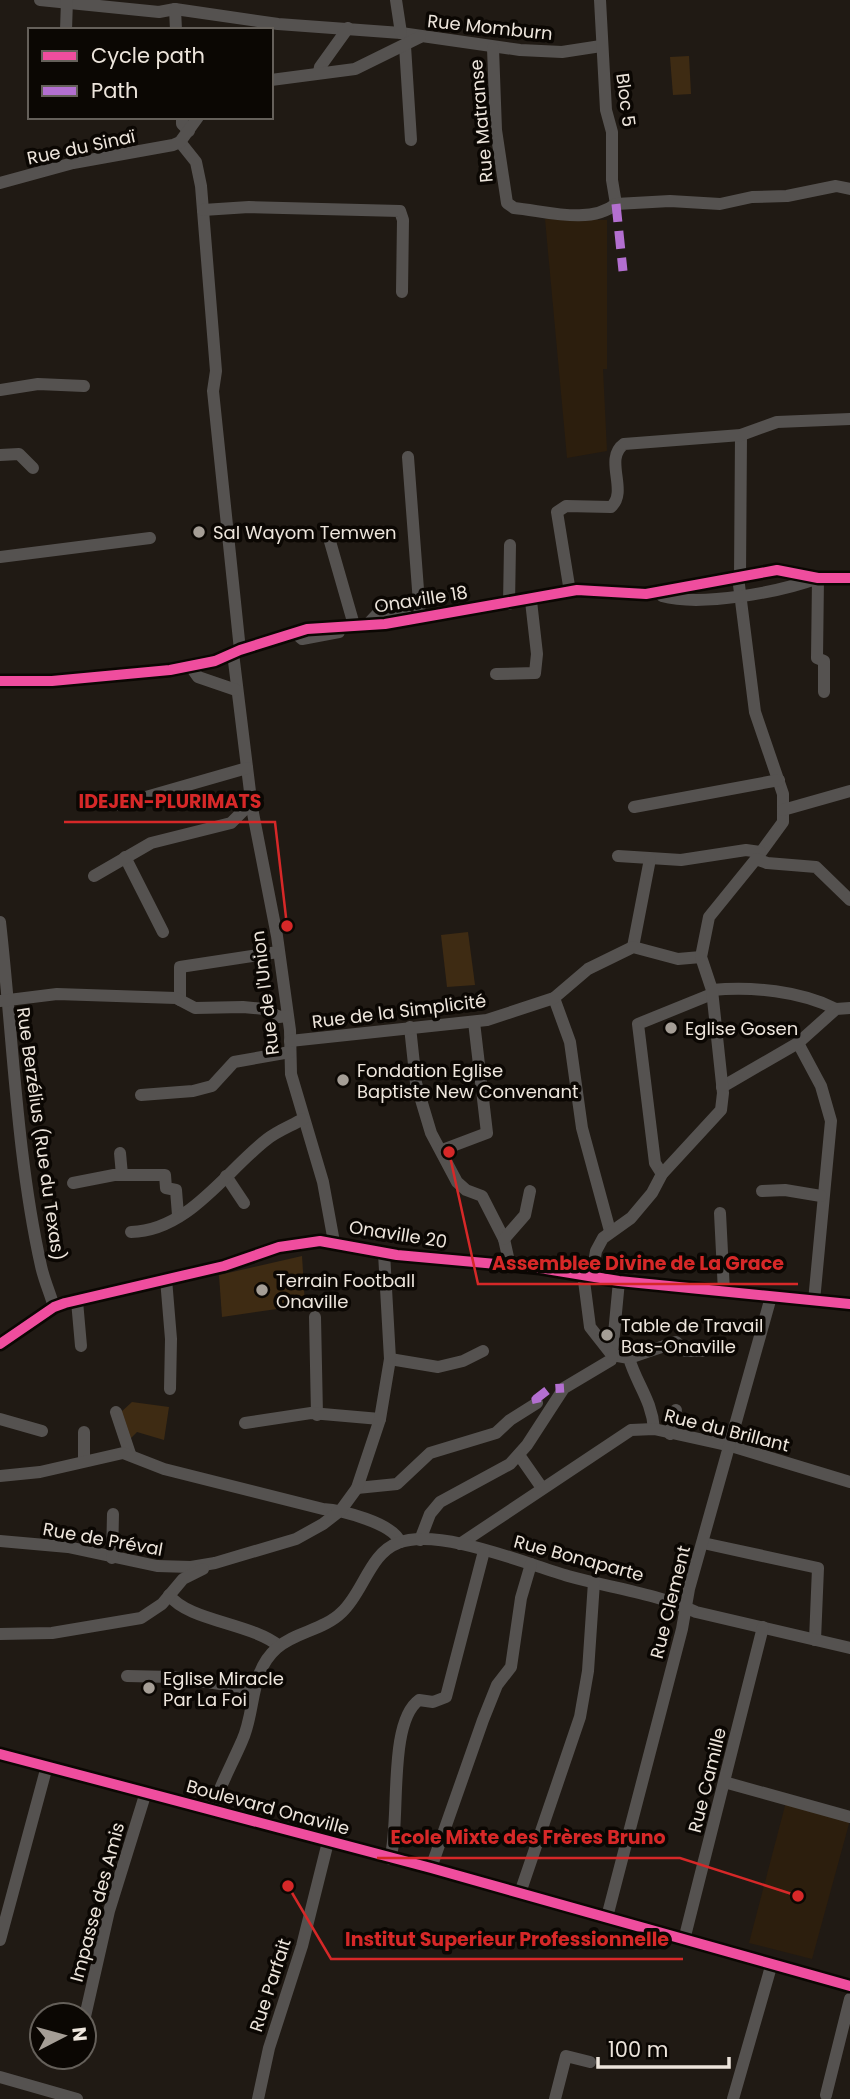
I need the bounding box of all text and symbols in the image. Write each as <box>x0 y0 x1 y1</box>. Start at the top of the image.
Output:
street label: Rue Momburn <box>426 8 554 46</box>
legend <box>28 28 273 119</box>
text: Cycle path <box>91 41 205 70</box>
street label: Rue Matranse <box>463 58 499 184</box>
street label: Bloc 5 <box>610 72 642 128</box>
text: Path <box>91 76 138 105</box>
street label: Rue du Sinaï <box>25 123 138 171</box>
place label: Sal Wayom Temwen <box>213 520 397 545</box>
marker: Sal Wayom Temwen <box>191 524 207 540</box>
street label: Onaville 18 <box>372 579 470 619</box>
callout: IDEJEN-PLURIMATS <box>64 782 275 822</box>
text: IDEJEN-PLURIMATS <box>79 788 261 815</box>
street label: Rue de l'Union <box>245 929 285 1057</box>
street label: Rue de la Simplicité <box>310 988 488 1034</box>
street label: Rue Berzélius (Rue du Texas) <box>11 1006 71 1262</box>
place label: Eglise Gosen <box>685 1016 798 1041</box>
marker: Eglise Gosen <box>663 1020 679 1036</box>
place label: Fondation Eglise Baptiste New Convenant <box>357 1058 579 1104</box>
marker: Fondation Eglise Baptiste New Convenant <box>335 1072 351 1088</box>
street label: Onaville 20 <box>347 1214 449 1254</box>
callout: Assemblee Divine de La Grace <box>478 1244 798 1284</box>
text: Assemblee Divine de La Grace <box>492 1250 784 1277</box>
place label: Terrain Football Onaville <box>276 1268 415 1314</box>
marker: Terrain Football Onaville <box>254 1282 270 1298</box>
place label: Table de Travail Bas-Onaville <box>621 1313 763 1359</box>
marker: Table de Travail Bas-Onaville <box>599 1327 615 1343</box>
street label: Rue du Brillant <box>662 1402 792 1458</box>
street label: Rue de Préval <box>41 1516 165 1562</box>
street label: Rue Bonaparte <box>511 1529 647 1587</box>
street label: Rue Clement <box>644 1543 696 1661</box>
place label: Eglise Miracle Par La Foi <box>163 1666 284 1712</box>
marker: Eglise Miracle Par La Foi <box>141 1680 157 1696</box>
street label: Rue Camille <box>682 1725 732 1835</box>
street label: Boulevard Onaville <box>184 1773 352 1841</box>
callout: Ecole Mixte des Frères Bruno <box>377 1818 680 1858</box>
street label: Impasse des Amis <box>64 1820 130 1984</box>
text: Ecole Mixte des Frères Bruno <box>390 1824 666 1851</box>
callout: Institut Superieur Professionnelle <box>331 1919 683 1959</box>
text: Institut Superieur Professionnelle <box>345 1926 669 1953</box>
street label: Rue Parfait <box>243 1935 297 2035</box>
north arrow <box>28 2001 98 2071</box>
scale bar <box>598 2025 729 2070</box>
text: N <box>65 2026 94 2043</box>
text: 100 m <box>608 2035 668 2064</box>

